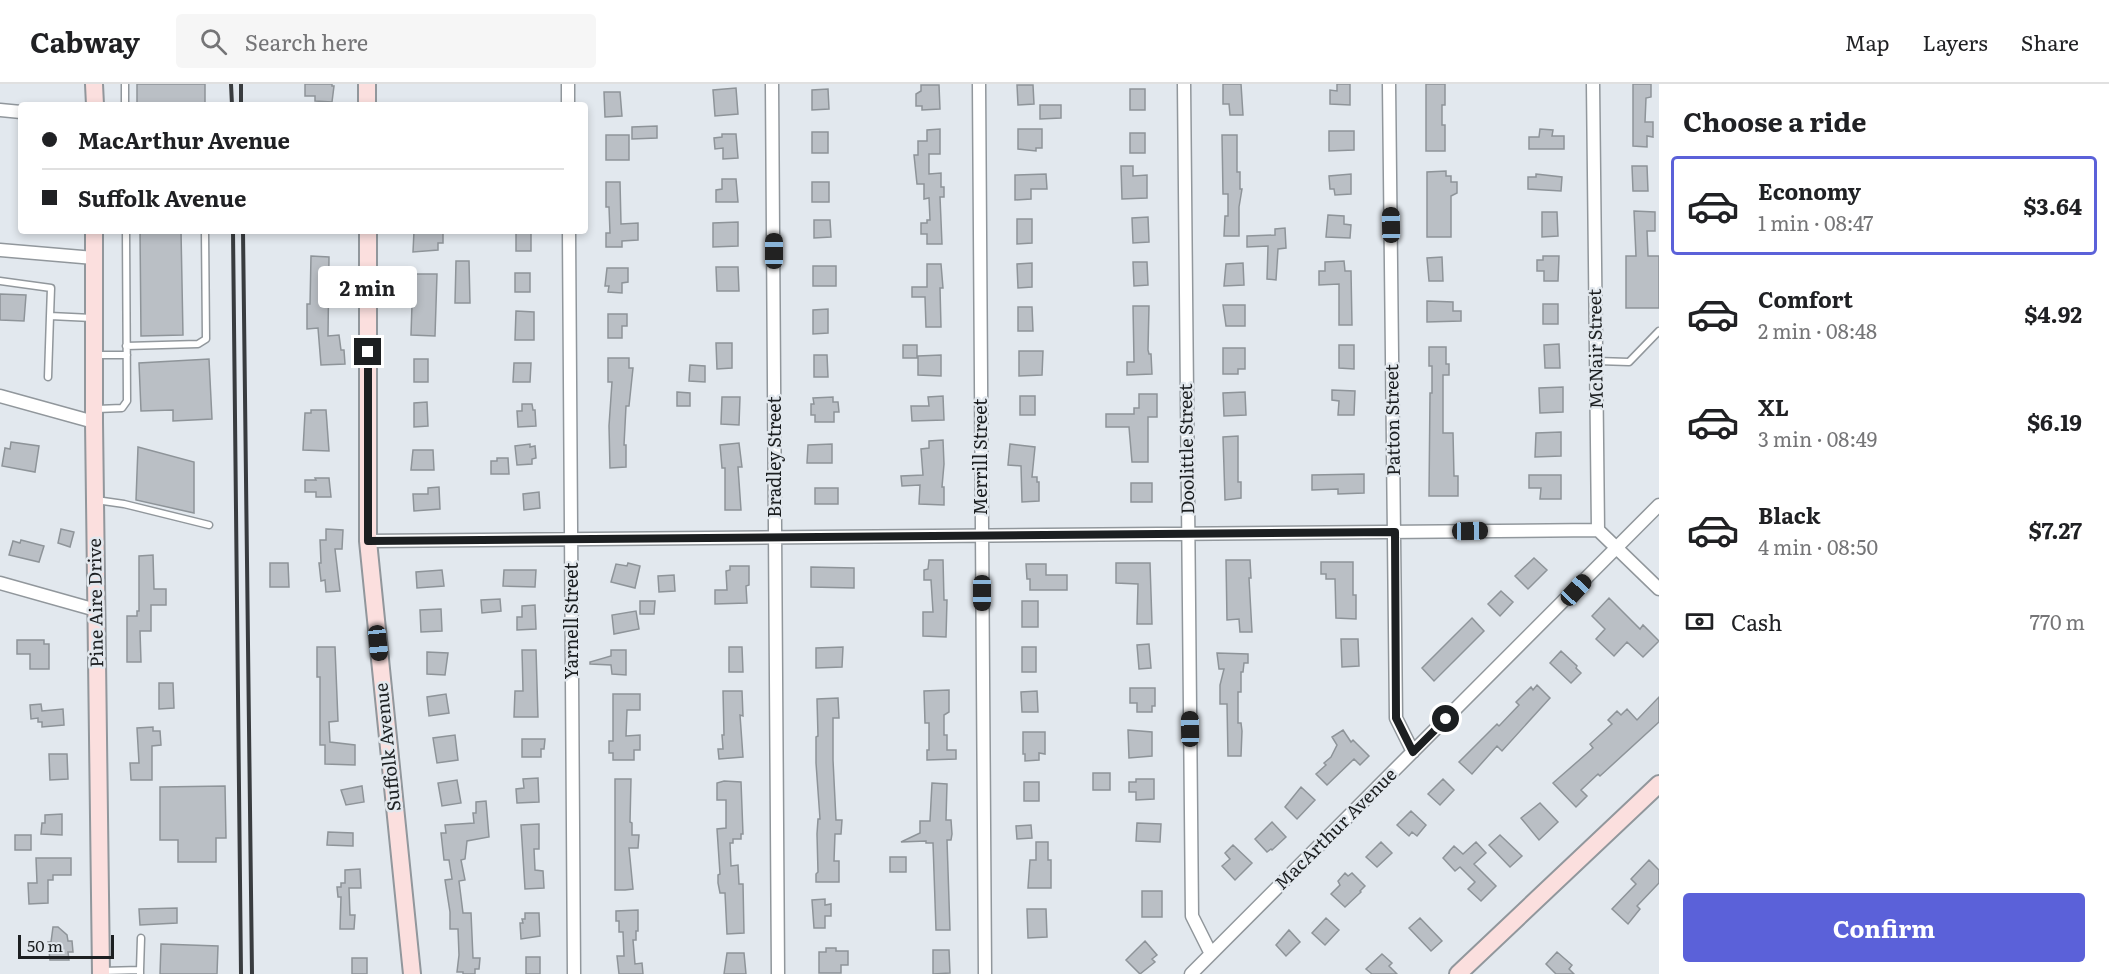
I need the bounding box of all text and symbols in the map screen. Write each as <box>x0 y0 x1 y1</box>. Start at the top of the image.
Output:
search box <box>176 14 596 68</box>
text: Cabway <box>30 20 140 62</box>
icon: search <box>197 25 230 58</box>
text: Search here <box>245 25 368 58</box>
text: Map <box>1845 26 1890 57</box>
text: Layers <box>1923 26 1988 57</box>
text: Share <box>2021 26 2079 57</box>
text: Choose a ride <box>1683 100 1866 140</box>
text: MacArthur Avenue <box>78 123 290 156</box>
text: Economy <box>1758 174 1861 207</box>
icon: car <box>1686 179 1740 233</box>
text: Suffolk Avenue <box>78 181 246 214</box>
text: $3.64 <box>2023 189 2082 222</box>
car <box>1382 207 1400 243</box>
text: 1 min · 08:47 <box>1758 207 1873 237</box>
car <box>765 233 783 269</box>
callout: 2 min <box>318 265 418 307</box>
text: 2 min <box>340 272 395 302</box>
text: Comfort <box>1758 282 1853 315</box>
icon: car <box>1686 287 1740 341</box>
street label: McNair Street <box>1580 288 1609 409</box>
text: $4.92 <box>2024 297 2082 330</box>
text: 2 min · 08:48 <box>1758 315 1877 345</box>
route end <box>354 338 381 365</box>
street label: Patton Street <box>1377 363 1406 476</box>
street label: Doolittle Street <box>1171 383 1200 515</box>
text: XL <box>1758 390 1789 423</box>
icon: car <box>1686 395 1740 449</box>
street label: Bradley Street <box>760 396 787 518</box>
street label: Merrill Street <box>966 398 993 516</box>
text: $6.19 <box>2027 405 2082 438</box>
text: 3 min · 08:49 <box>1758 423 1877 453</box>
text: Black <box>1758 498 1820 531</box>
icon: car <box>1686 503 1740 557</box>
text: $7.27 <box>2028 513 2082 546</box>
car <box>1452 522 1488 540</box>
text: 4 min · 08:50 <box>1758 531 1878 561</box>
street label: Pine Aire Drive <box>80 538 109 668</box>
street label: Yarnell Street <box>557 562 584 680</box>
car <box>1557 571 1595 609</box>
car <box>973 575 991 611</box>
icon: cash <box>1683 605 1716 638</box>
text: Cash <box>1731 605 1782 638</box>
text: 770 m <box>2030 606 2085 636</box>
car <box>367 624 389 662</box>
street label: Suffolk Avenue <box>366 682 407 813</box>
route start <box>1432 705 1459 732</box>
car <box>1181 711 1199 747</box>
street label: MacArthur Avenue <box>1268 761 1402 895</box>
button: Confirm <box>1683 893 2085 962</box>
scale bar <box>18 932 114 960</box>
text: 50 m <box>27 933 63 957</box>

